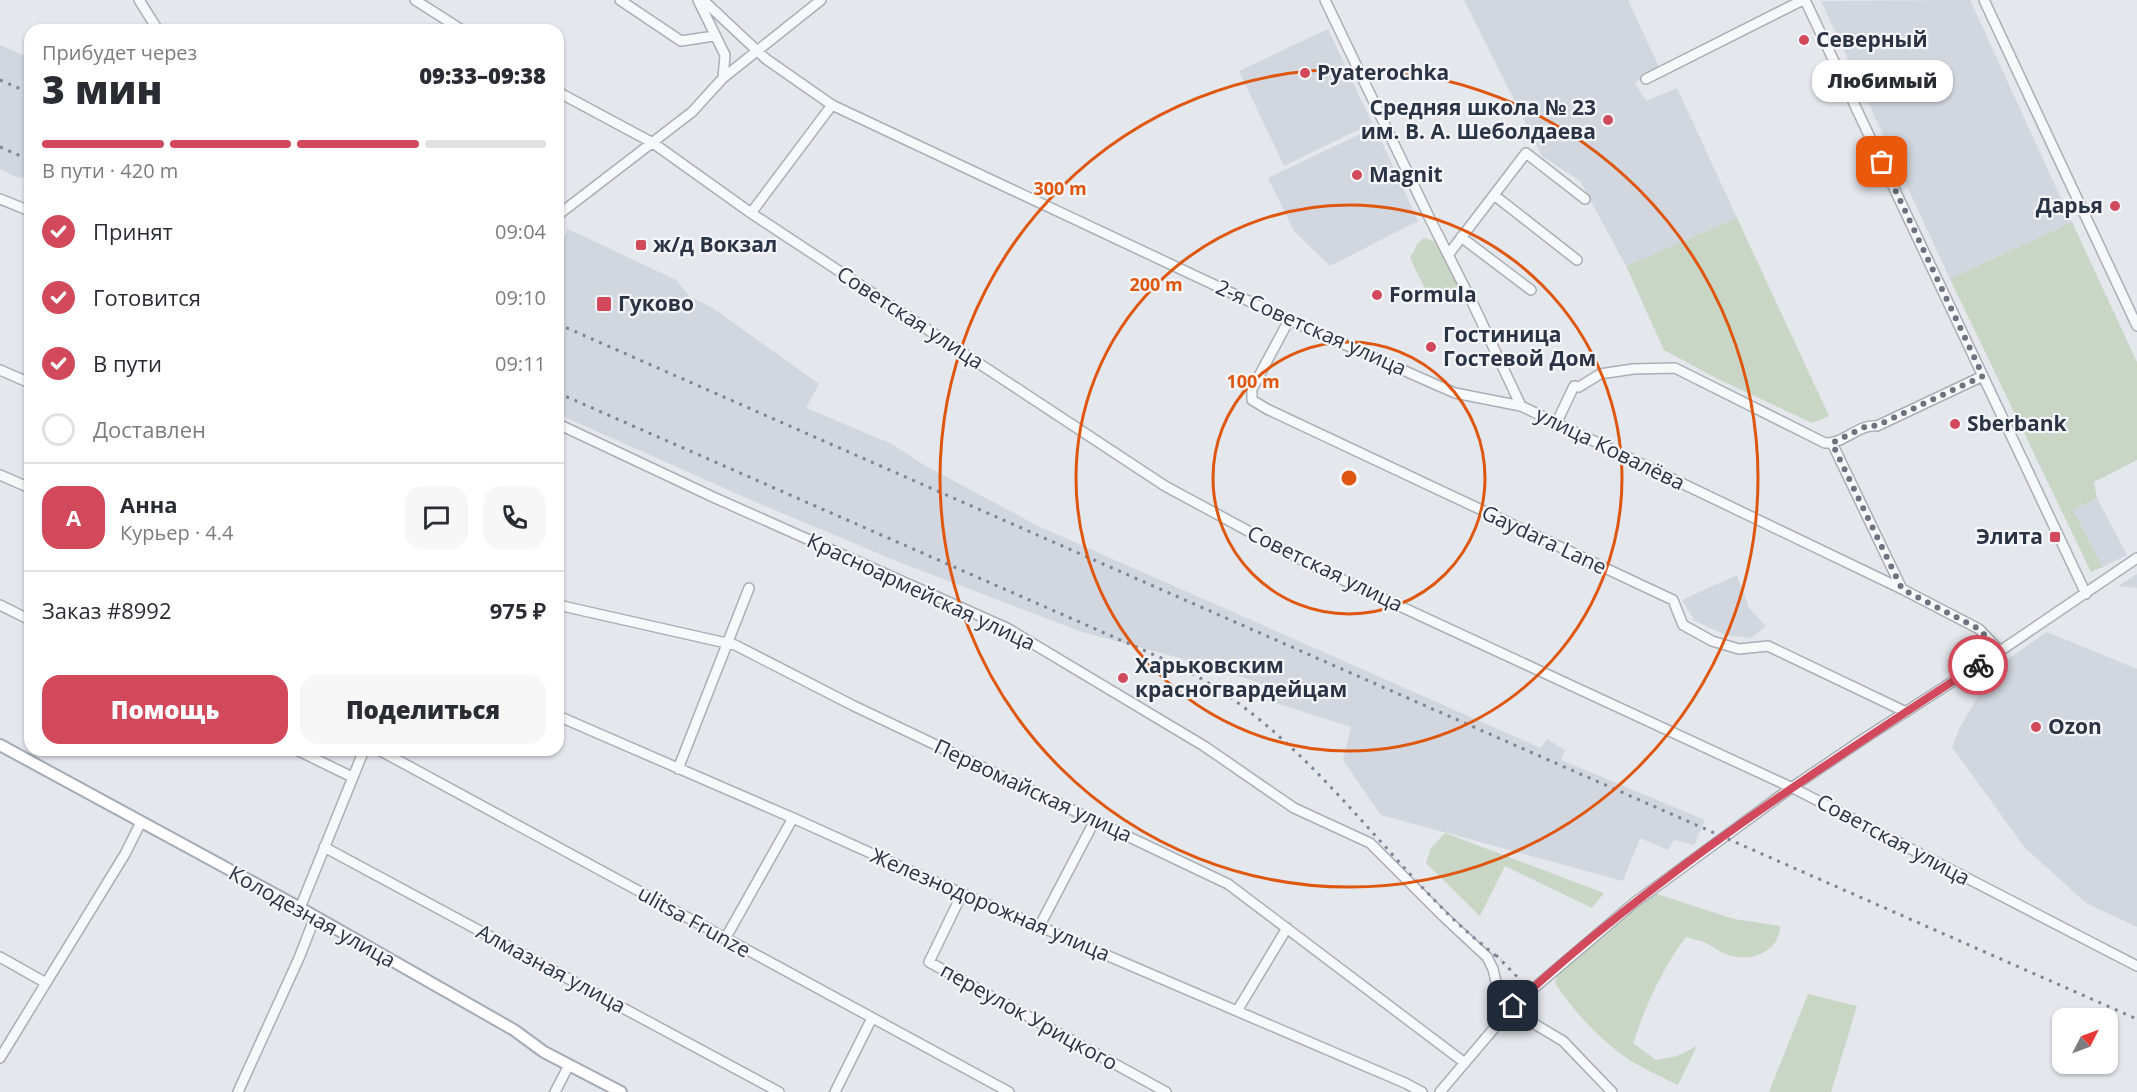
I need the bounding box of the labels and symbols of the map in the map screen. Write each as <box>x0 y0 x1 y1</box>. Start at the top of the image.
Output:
place label: Северный <box>1816 25 1928 53</box>
marker: Северный <box>1797 33 1811 47</box>
place label: Pyaterochka <box>1317 58 1449 86</box>
callout: Любимый <box>1812 60 1952 102</box>
marker: Pyaterochka <box>1298 66 1312 80</box>
place label: Средняя школа № 23 им. В. А. Шеболдаева <box>1361 93 1596 145</box>
marker: Средняя школа № 23 им. В. А. Шеболдаева <box>1601 113 1615 127</box>
pin <box>1856 136 1907 187</box>
place label: Magnit <box>1369 160 1443 188</box>
marker: Magnit <box>1350 168 1364 182</box>
text: 300 m <box>1033 176 1087 200</box>
place label: Дарья <box>2036 191 2103 219</box>
marker: Дарья <box>2108 199 2122 213</box>
place label: ж/д Вокзал <box>653 230 777 258</box>
marker: ж/д Вокзал <box>634 238 648 252</box>
street label: Советская улица <box>832 259 989 375</box>
text: 200 m <box>1129 272 1183 296</box>
street label: 2-я Советская улица <box>1212 272 1411 382</box>
place label: Formula <box>1389 280 1477 308</box>
marker: Formula <box>1370 288 1384 302</box>
place label: Гуково <box>618 289 694 317</box>
marker: Гуково <box>595 295 613 313</box>
place label: Гостиница Гостевой Дом <box>1443 320 1596 372</box>
marker: Гостиница Гостевой Дом <box>1424 340 1438 354</box>
text: 100 m <box>1226 369 1280 393</box>
street label: улица Ковалёва <box>1531 400 1690 496</box>
place label: Sberbank <box>1967 409 2068 437</box>
marker: Sberbank <box>1948 417 1962 431</box>
centre of rings <box>1339 468 1359 488</box>
street label: Gaydara Lane <box>1477 498 1612 580</box>
street label: Советская улица <box>1243 518 1408 618</box>
place label: Элита <box>1976 522 2043 550</box>
street label: Красноармейская улица <box>803 526 1040 656</box>
marker: Элита <box>2048 530 2062 544</box>
courier <box>1948 635 2008 695</box>
place label: Харьковским красногвардейцам <box>1135 651 1347 703</box>
marker: Харьковским красногвардейцам <box>1116 671 1130 685</box>
place label: Ozon <box>2048 712 2102 740</box>
marker: Ozon <box>2029 720 2043 734</box>
street label: Первомайская улица <box>930 732 1137 848</box>
street label: Советская улица <box>1812 787 1975 891</box>
street label: Железнодорожная улица <box>866 841 1114 967</box>
street label: Колодезная улица <box>224 859 401 974</box>
street label: ulitsa Frunze <box>633 879 756 964</box>
street label: Алмазная улица <box>472 917 631 1019</box>
street label: переулок Урицкого <box>936 956 1123 1076</box>
pin <box>1487 980 1538 1031</box>
north arrow <box>2052 1008 2118 1074</box>

